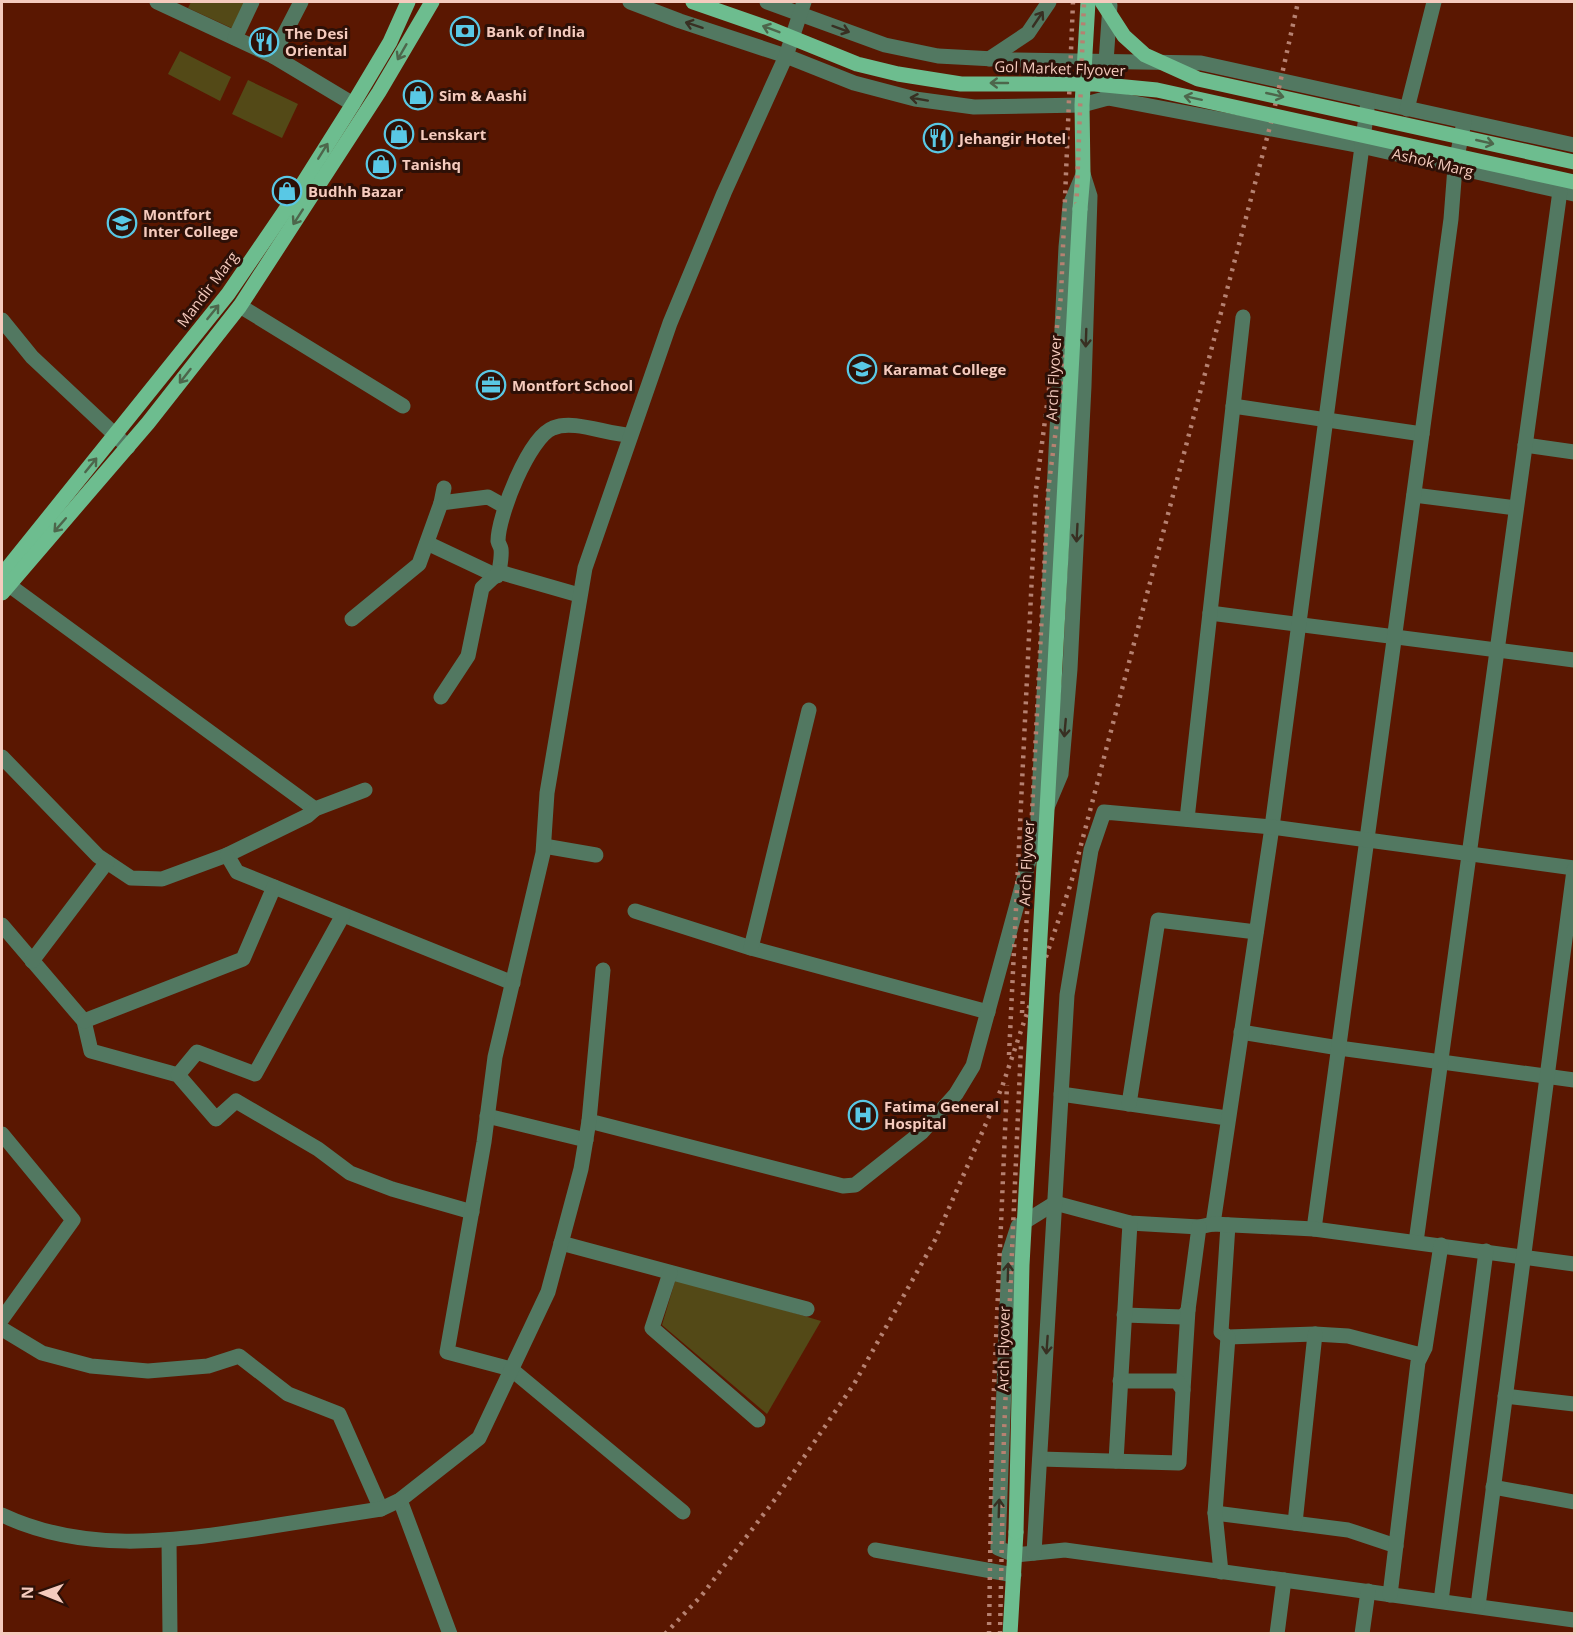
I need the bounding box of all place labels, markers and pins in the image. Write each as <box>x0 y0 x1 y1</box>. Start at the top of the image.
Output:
bank icon: Bank of India <box>449 15 481 47</box>
place label: Bank of India <box>486 21 585 41</box>
place label: The Desi Oriental <box>285 23 348 60</box>
restaurant icon: The Desi Oriental <box>248 26 280 58</box>
shop icon: Sim & Aashi <box>402 79 434 111</box>
place label: Sim & Aashi <box>439 85 527 105</box>
shop icon: Lenskart <box>383 118 415 150</box>
restaurant icon: Jehangir Hotel <box>922 122 954 154</box>
place label: Lenskart <box>420 124 487 144</box>
place label: Jehangir Hotel <box>957 128 1066 148</box>
shop icon: Tanishq <box>365 148 397 180</box>
place label: Tanishq <box>402 154 461 174</box>
shop icon: Budhh Bazar <box>271 175 303 207</box>
place label: Budhh Bazar <box>308 181 404 201</box>
place label: Montfort Inter College <box>143 204 238 241</box>
school or university icon: Montfort Inter College <box>106 207 138 239</box>
school or university icon: Karamat College <box>846 353 878 385</box>
place label: Karamat College <box>883 359 1006 379</box>
office icon: Montfort School <box>475 369 507 401</box>
place label: Montfort School <box>512 375 633 395</box>
place label: Fatima General Hospital <box>884 1096 999 1133</box>
hospital icon: Fatima General Hospital <box>847 1099 879 1131</box>

